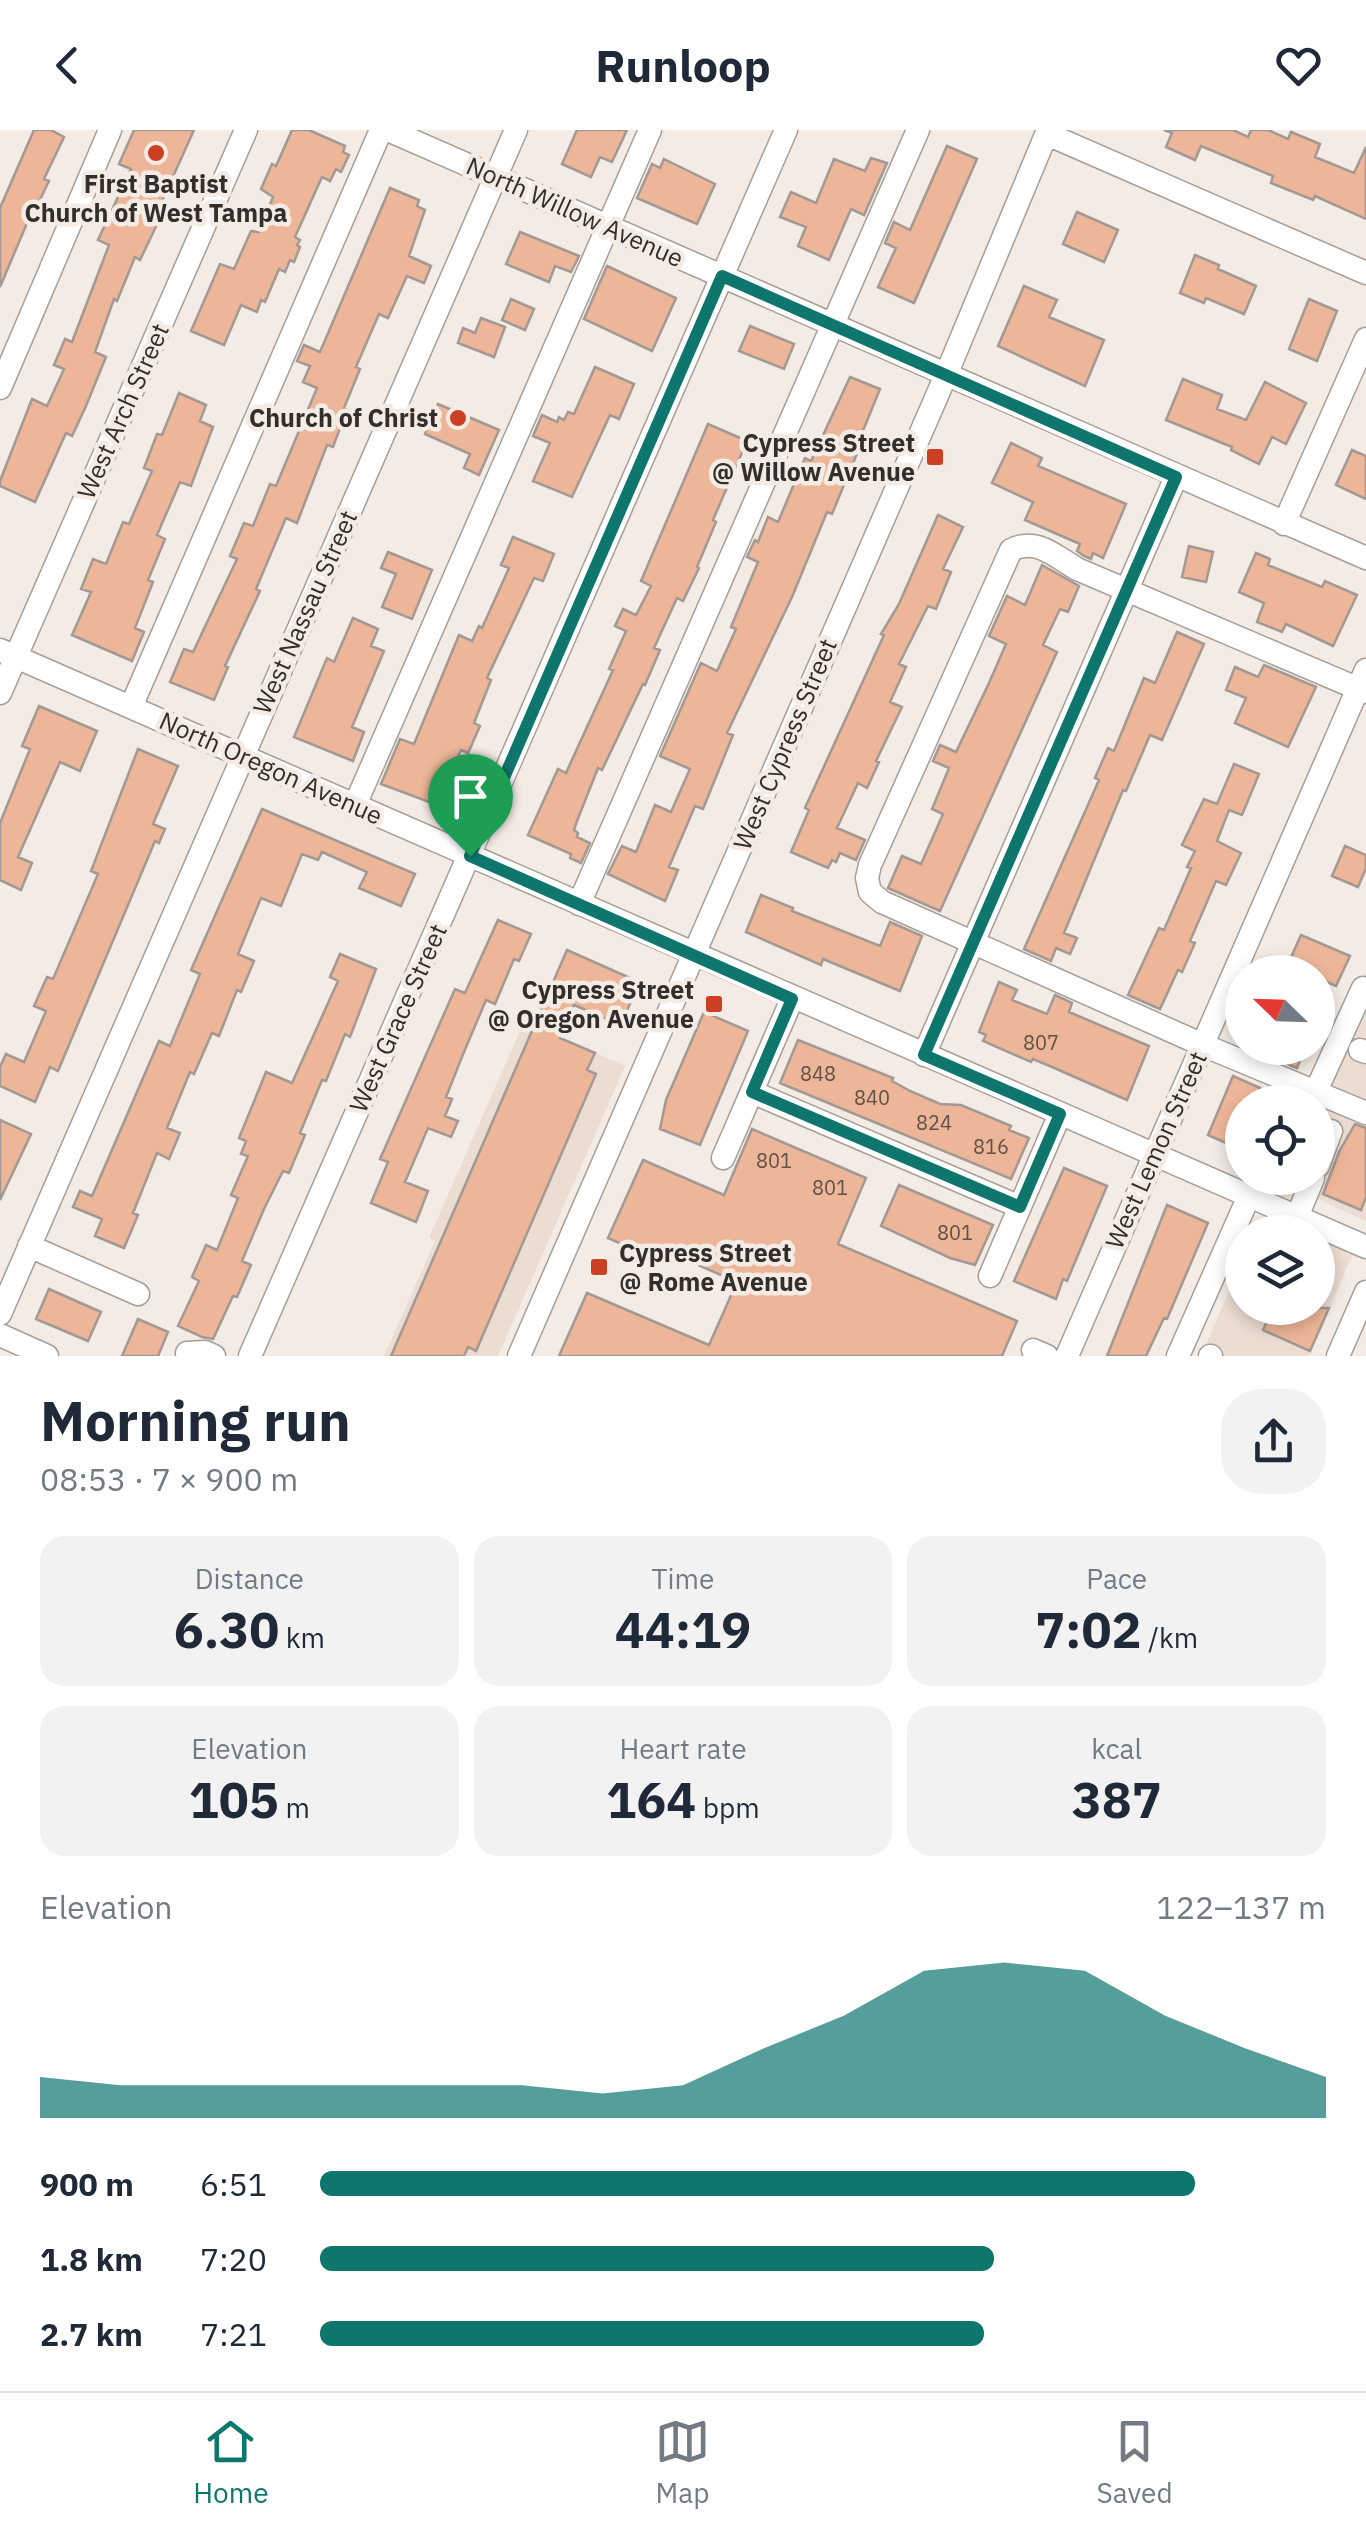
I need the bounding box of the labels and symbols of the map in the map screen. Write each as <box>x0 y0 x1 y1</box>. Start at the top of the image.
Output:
marker: First Baptist Church of West Tampa <box>145 142 167 164</box>
street label: North Willow Avenue <box>461 149 689 274</box>
place label: First Baptist Church of West Tampa <box>24 167 288 229</box>
street label: West Arch Street <box>69 318 176 504</box>
place label: Church of Christ <box>249 401 438 434</box>
marker: Church of Christ <box>447 407 469 429</box>
place label: Cypress Street @ Willow Avenue <box>712 426 915 488</box>
marker: Cypress Street @ Willow Avenue <box>924 446 946 468</box>
street label: West Nassau Street <box>245 505 364 719</box>
street label: West Cypress Street <box>725 633 844 854</box>
street label: North Oregon Avenue <box>154 703 388 832</box>
pin <box>428 754 513 857</box>
street label: West Grace Street <box>341 918 454 1117</box>
north arrow <box>1225 955 1335 1065</box>
place label: Cypress Street @ Oregon Avenue <box>488 973 694 1035</box>
marker: Cypress Street @ Oregon Avenue <box>703 993 725 1015</box>
house number: 807 <box>1023 1029 1059 1056</box>
street label: West Lemon Street <box>1097 1046 1214 1254</box>
house number: 848 <box>800 1060 836 1087</box>
house number: 840 <box>854 1084 890 1111</box>
house number: 824 <box>916 1109 952 1136</box>
house number: 816 <box>973 1133 1009 1160</box>
house number: 801 <box>756 1147 792 1174</box>
house number: 801 <box>812 1174 848 1201</box>
house number: 801 <box>937 1219 973 1246</box>
place label: Cypress Street @ Rome Avenue <box>619 1236 808 1298</box>
marker: Cypress Street @ Rome Avenue <box>588 1256 610 1278</box>

